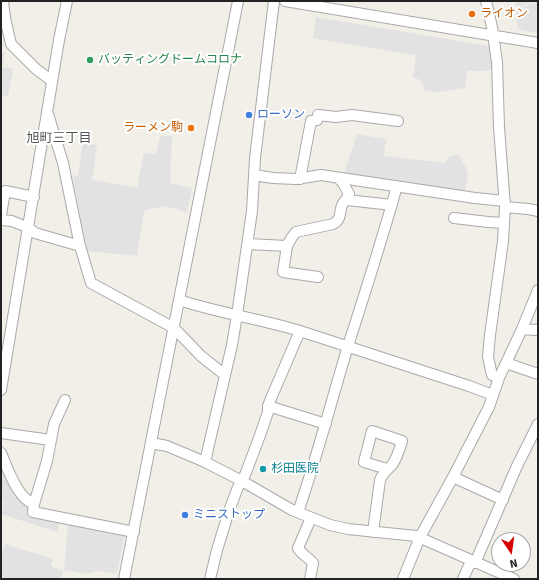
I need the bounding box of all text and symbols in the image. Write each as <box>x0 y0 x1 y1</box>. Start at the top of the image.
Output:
place label: ライオン <box>480 7 528 21</box>
marker: ライオン <box>467 9 477 19</box>
place label: バッティングドームコロナ <box>98 53 242 67</box>
marker: バッティングドームコロナ <box>85 55 95 65</box>
place label: ローソン <box>257 108 305 122</box>
marker: ローソン <box>244 110 254 120</box>
place label: ラーメン駒 <box>123 121 183 135</box>
marker: ラーメン駒 <box>186 123 196 133</box>
district label: 旭町三丁目 <box>27 131 91 147</box>
place label: 杉田医院 <box>271 462 319 476</box>
marker: 杉田医院 <box>258 464 268 474</box>
place label: ミニストップ <box>193 508 265 522</box>
marker: ミニストップ <box>180 510 190 520</box>
north arrow <box>491 532 531 572</box>
text: N <box>508 556 519 570</box>

